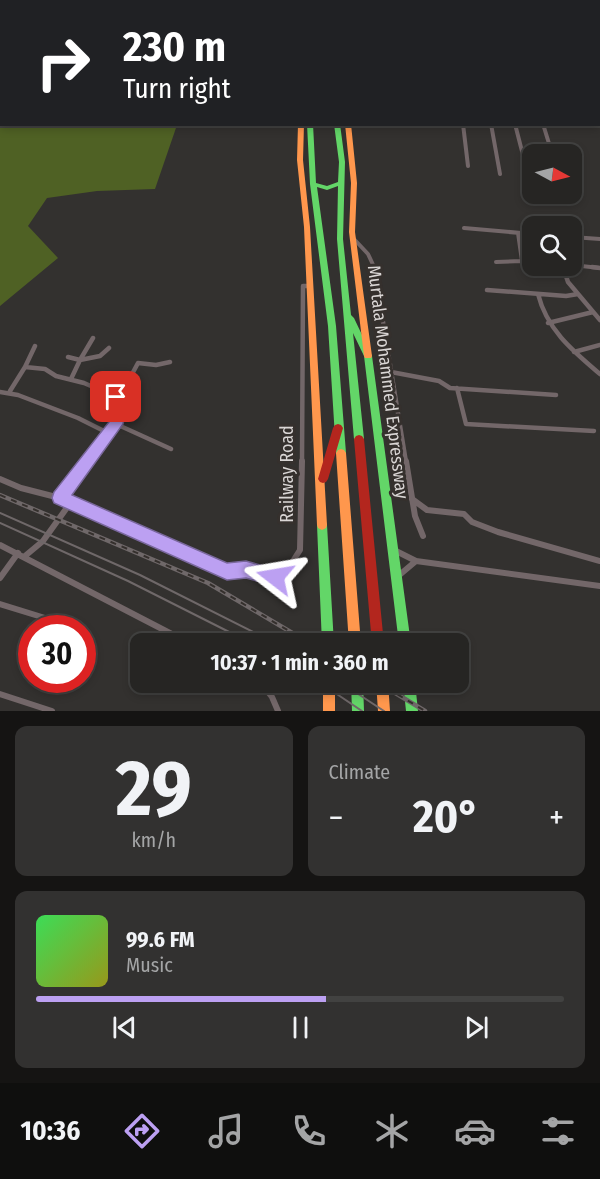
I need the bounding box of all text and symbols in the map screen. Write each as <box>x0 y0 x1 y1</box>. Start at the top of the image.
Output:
text: 230 m <box>123 22 226 72</box>
icon: right <box>24 24 102 102</box>
text: Turn right <box>123 73 231 105</box>
north arrow <box>522 144 582 204</box>
map controls <box>522 144 582 276</box>
button: search <box>522 216 582 276</box>
street label: Murtala Mohammed Expressway <box>363 264 413 500</box>
pin <box>90 371 141 422</box>
icon: arrive <box>99 380 132 413</box>
street label: Railway Road <box>276 425 298 523</box>
position arrow <box>243 545 307 609</box>
speed limit sign: 30 <box>18 615 96 693</box>
text: 10:37 · 1 min · 360 m <box>211 649 388 676</box>
text: 29 <box>116 742 192 836</box>
text: Climate <box>329 760 390 784</box>
text: 20° <box>413 790 479 844</box>
text: − <box>329 798 343 838</box>
text: + <box>549 798 564 838</box>
text: km/h <box>131 828 176 852</box>
text: 99.6 FM <box>126 926 195 953</box>
text: Music <box>126 953 173 977</box>
icon: previous <box>108 1011 141 1044</box>
icon: pause <box>284 1011 317 1044</box>
icon: next <box>460 1011 493 1044</box>
icon: directions <box>121 1110 163 1152</box>
icon: music <box>205 1110 247 1152</box>
icon: phone <box>288 1110 330 1152</box>
icon: climate <box>371 1110 413 1152</box>
icon: car <box>454 1110 496 1152</box>
icon: filters <box>537 1110 579 1152</box>
text: 10:36 <box>21 1115 80 1147</box>

